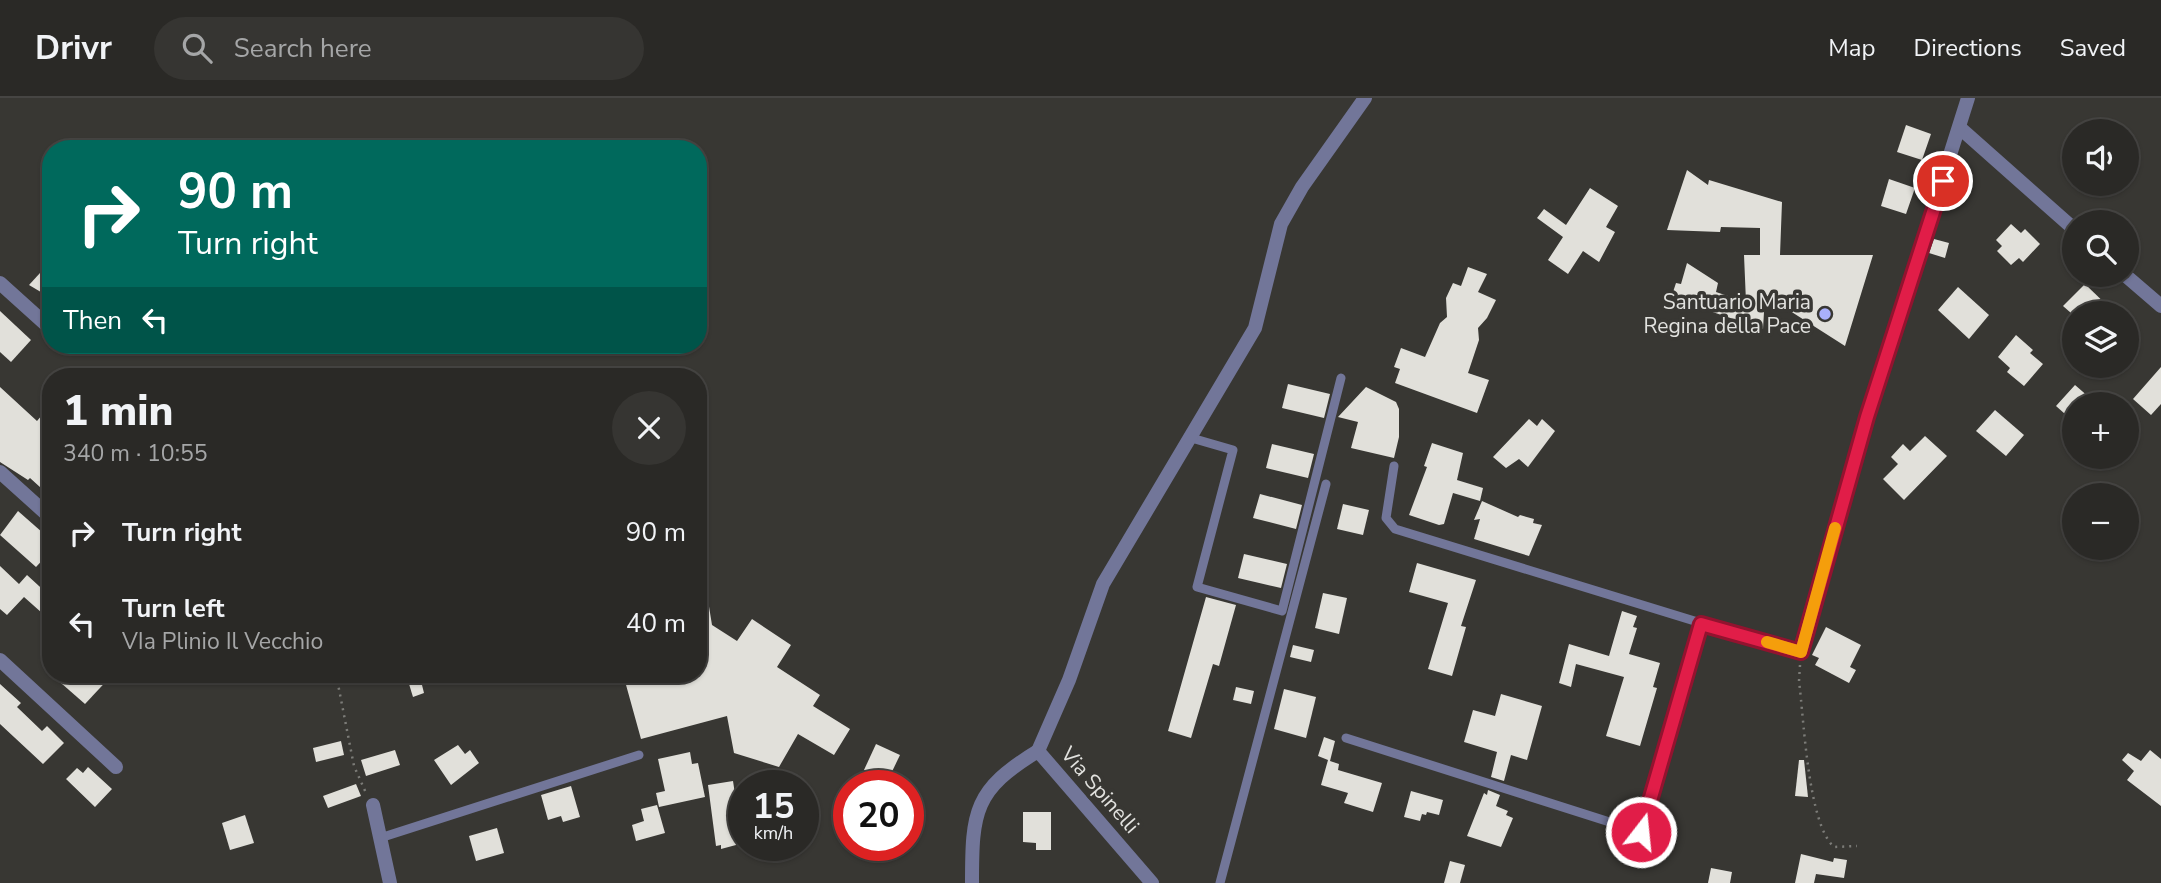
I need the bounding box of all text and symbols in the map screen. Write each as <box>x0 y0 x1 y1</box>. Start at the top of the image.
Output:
search box <box>154 17 644 80</box>
text: Drivr <box>35 26 112 71</box>
icon: search <box>178 29 216 67</box>
text: Search here <box>234 31 372 66</box>
text: Map <box>1828 32 1875 64</box>
text: Directions <box>1913 32 2022 64</box>
text: Saved <box>2060 32 2126 64</box>
map controls <box>2062 119 2139 560</box>
button: sound <box>2062 119 2139 196</box>
pin <box>1913 151 1973 211</box>
text: 90 m <box>178 158 293 225</box>
icon: arrive <box>1924 162 1962 200</box>
icon: right <box>63 168 154 259</box>
button: search <box>2062 210 2139 287</box>
text: Turn right <box>178 222 318 265</box>
place label: Santuario Maria Regina della Pace <box>1643 288 1811 340</box>
icon: left <box>136 301 174 339</box>
button: layers <box>2062 301 2139 378</box>
text: Then <box>63 303 122 338</box>
marker: Santuario Maria Regina della Pace <box>1817 306 1833 322</box>
text: 1 min <box>63 383 173 440</box>
button: close <box>612 391 686 465</box>
button: + <box>2062 392 2139 469</box>
text: 340 m · 10:55 <box>63 438 208 469</box>
button: − <box>2062 483 2139 560</box>
icon: right <box>63 514 101 552</box>
text: Turn right <box>122 515 241 550</box>
text: 90 m <box>626 515 686 550</box>
text: Turn left <box>122 591 225 626</box>
icon: left <box>63 605 101 643</box>
text: 40 m <box>626 606 686 641</box>
text: VIa Plinio Il Vecchio <box>122 626 323 657</box>
street label: Via Spinelli <box>1054 740 1145 839</box>
speed limit sign: 20 <box>833 770 924 861</box>
text: 15 <box>752 783 795 830</box>
position arrow <box>1604 795 1678 869</box>
text: km/h <box>754 821 793 845</box>

